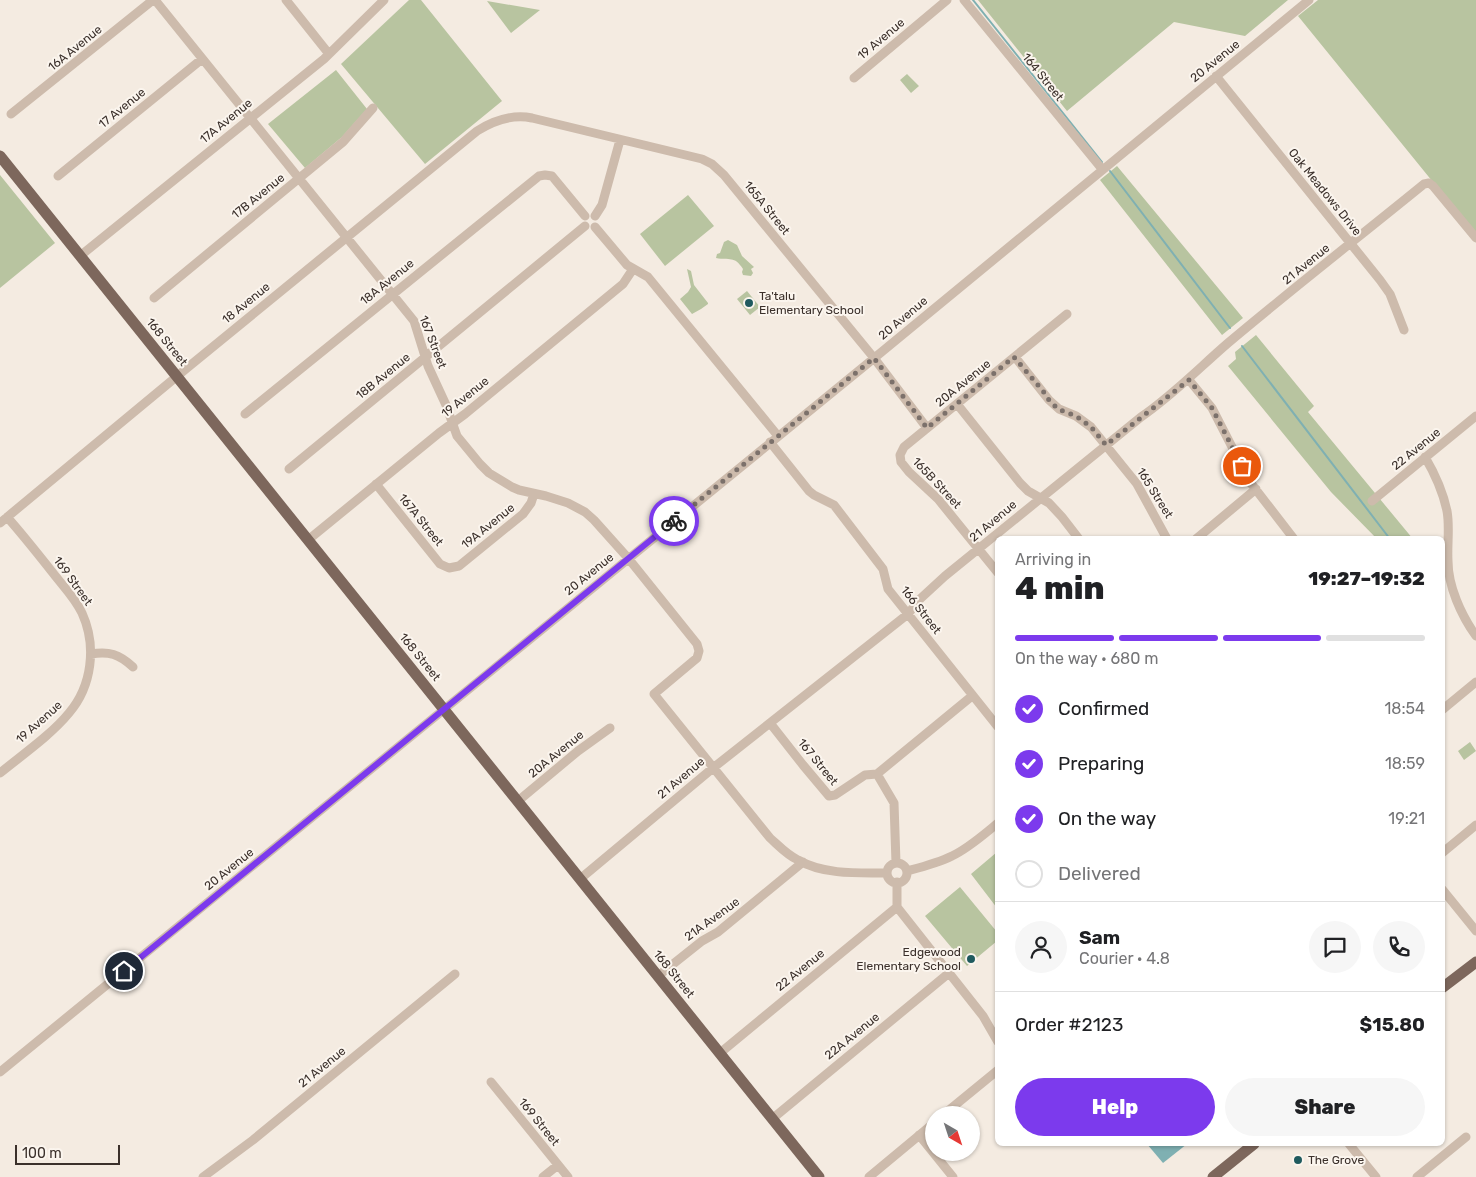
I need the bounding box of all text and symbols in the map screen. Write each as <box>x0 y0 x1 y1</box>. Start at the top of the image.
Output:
street label: 19 Avenue <box>855 15 908 63</box>
street label: 16A Avenue <box>45 22 105 74</box>
street label: 20 Avenue <box>1188 37 1243 85</box>
street label: 164 Street <box>1019 50 1067 104</box>
street label: 17 Avenue <box>96 85 148 131</box>
street label: 17A Avenue <box>197 96 255 146</box>
street label: Oak Meadows Drive <box>1286 146 1365 239</box>
street label: 17B Avenue <box>229 170 287 222</box>
street label: 165A Street <box>741 178 793 238</box>
street label: 21 Avenue <box>1280 241 1333 287</box>
street label: 18A Avenue <box>357 256 417 308</box>
street label: 18 Avenue <box>219 279 273 327</box>
place label: Ta'talu Elementary School <box>759 289 864 317</box>
street label: 20 Avenue <box>876 293 930 342</box>
marker: Ta'talu Elementary School <box>743 297 755 309</box>
street label: 167 Street <box>416 313 450 371</box>
street label: 168 Street <box>143 315 191 369</box>
street label: 18B Avenue <box>353 350 413 402</box>
street label: 20A Avenue <box>933 356 994 410</box>
street label: 19 Avenue <box>438 373 492 420</box>
street label: 22 Avenue <box>1389 425 1443 473</box>
pin <box>1221 445 1263 487</box>
icon: bag <box>1228 452 1256 480</box>
street label: 165B Street <box>910 454 965 512</box>
street label: 165 Street <box>1134 465 1176 521</box>
street label: 167A Street <box>396 491 446 549</box>
courier <box>649 496 699 546</box>
street label: 21 Avenue <box>967 497 1019 545</box>
street label: 19A Avenue <box>459 500 518 552</box>
icon: bike <box>660 507 688 535</box>
street label: 20 Avenue <box>562 550 617 598</box>
text: Arriving in <box>1015 550 1091 569</box>
street label: 169 Street <box>51 554 96 608</box>
text: 19:27–19:32 <box>1308 567 1425 590</box>
text: 4 min <box>1015 569 1105 607</box>
street label: 166 Street <box>898 583 944 637</box>
street label: 168 Street <box>396 630 444 684</box>
text: On the way · 680 m <box>1015 649 1159 668</box>
icon: check <box>1015 695 1043 723</box>
text: Confirmed <box>1058 697 1149 720</box>
street label: 19 Avenue <box>13 698 65 746</box>
text: 18:54 <box>1384 699 1425 718</box>
street label: 20A Avenue <box>526 727 587 781</box>
street label: 167 Street <box>795 736 841 788</box>
icon: check <box>1015 750 1043 778</box>
text: Preparing <box>1058 752 1144 775</box>
street label: 21 Avenue <box>655 754 707 802</box>
text: 18:59 <box>1385 754 1425 773</box>
icon: check <box>1015 805 1043 833</box>
text: On the way <box>1058 807 1156 830</box>
text: 19:21 <box>1388 809 1425 828</box>
street label: 20 Avenue <box>202 845 257 893</box>
text: Delivered <box>1058 862 1141 885</box>
street label: 21A Avenue <box>682 894 742 944</box>
button: person <box>1015 921 1067 973</box>
button: chat <box>1309 921 1361 973</box>
button: phone <box>1373 921 1425 973</box>
text: Sam <box>1079 926 1120 949</box>
place label: Edgewood Elementary School <box>856 945 961 973</box>
street label: 22 Avenue <box>773 946 827 994</box>
street label: 168 Street <box>650 947 698 1001</box>
text: Courier · 4.8 <box>1079 949 1170 968</box>
pin <box>103 950 145 992</box>
marker: Edgewood Elementary School <box>965 953 977 965</box>
icon: home <box>110 957 138 985</box>
street label: 22A Avenue <box>822 1009 882 1062</box>
text: Order #2123 <box>1015 1013 1123 1036</box>
text: $15.80 <box>1360 1013 1425 1036</box>
street label: 21 Avenue <box>296 1044 349 1090</box>
button: Help <box>1015 1078 1215 1136</box>
button: Share <box>1225 1078 1425 1136</box>
street label: 169 Street <box>516 1095 563 1149</box>
north arrow <box>925 1106 980 1161</box>
map controls <box>925 1106 980 1161</box>
scale bar <box>15 1142 120 1165</box>
text: 100 m <box>22 1145 62 1162</box>
place label: The Grove <box>1308 1153 1364 1167</box>
marker: The Grove <box>1292 1154 1304 1166</box>

